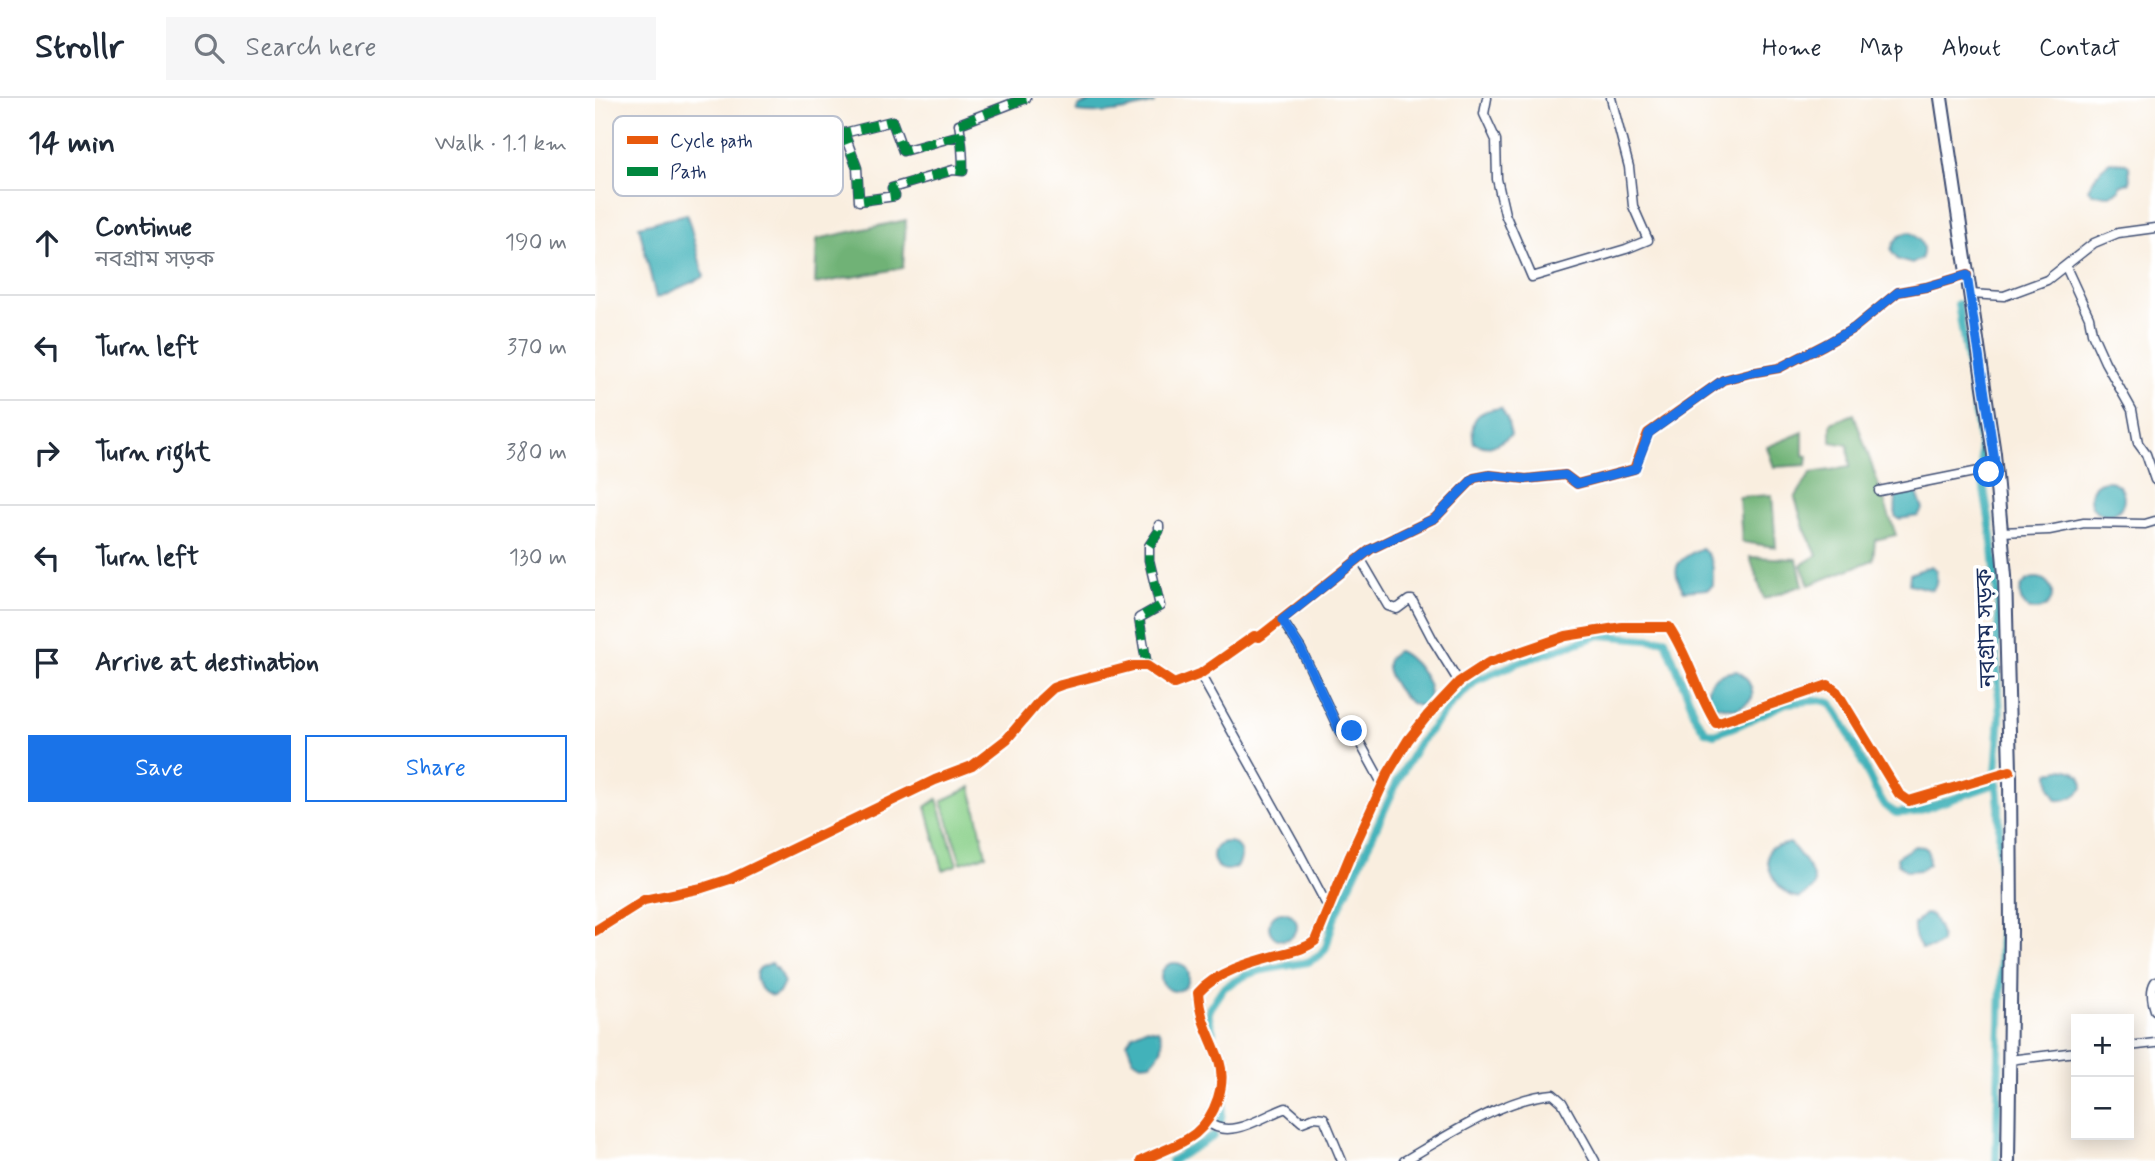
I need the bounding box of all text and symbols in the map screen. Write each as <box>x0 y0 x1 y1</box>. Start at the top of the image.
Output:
search box <box>166 17 656 80</box>
text: Strollr <box>35 26 124 70</box>
icon: search <box>190 29 228 67</box>
text: Search here <box>246 31 377 65</box>
text: Home <box>1762 33 1822 64</box>
text: Map <box>1860 33 1904 64</box>
text: About <box>1942 33 2001 64</box>
text: Contact <box>2039 33 2120 64</box>
legend <box>613 116 843 196</box>
text: 14 min <box>28 124 115 163</box>
text: Walk · 1.1 km <box>434 129 567 159</box>
text: Cycle path <box>670 129 753 154</box>
text: Path <box>670 160 707 185</box>
text: Continue <box>95 211 192 245</box>
icon: ahead <box>28 224 66 262</box>
text: 190 m <box>505 228 567 258</box>
text: নবগ্রাম সড়ক <box>95 245 214 275</box>
icon: left <box>28 329 66 367</box>
text: Turn left <box>95 331 199 365</box>
text: 370 m <box>507 333 567 363</box>
icon: right <box>28 434 66 472</box>
text: Turn right <box>95 436 211 470</box>
text: 380 m <box>506 438 567 468</box>
route start <box>1973 456 2004 487</box>
icon: left <box>28 539 66 577</box>
text: Turn left <box>95 541 199 575</box>
text: 130 m <box>509 543 567 573</box>
street label: নবগ্রাম সড়ক <box>1970 567 2004 689</box>
icon: arrive <box>28 644 66 682</box>
text: Arrive at destination <box>95 646 319 680</box>
route end <box>1336 715 1367 746</box>
button: Save <box>28 735 291 802</box>
button: Share <box>305 735 567 802</box>
map controls <box>2071 1014 2134 1140</box>
button: + <box>2071 1014 2134 1077</box>
button: − <box>2071 1077 2134 1140</box>

